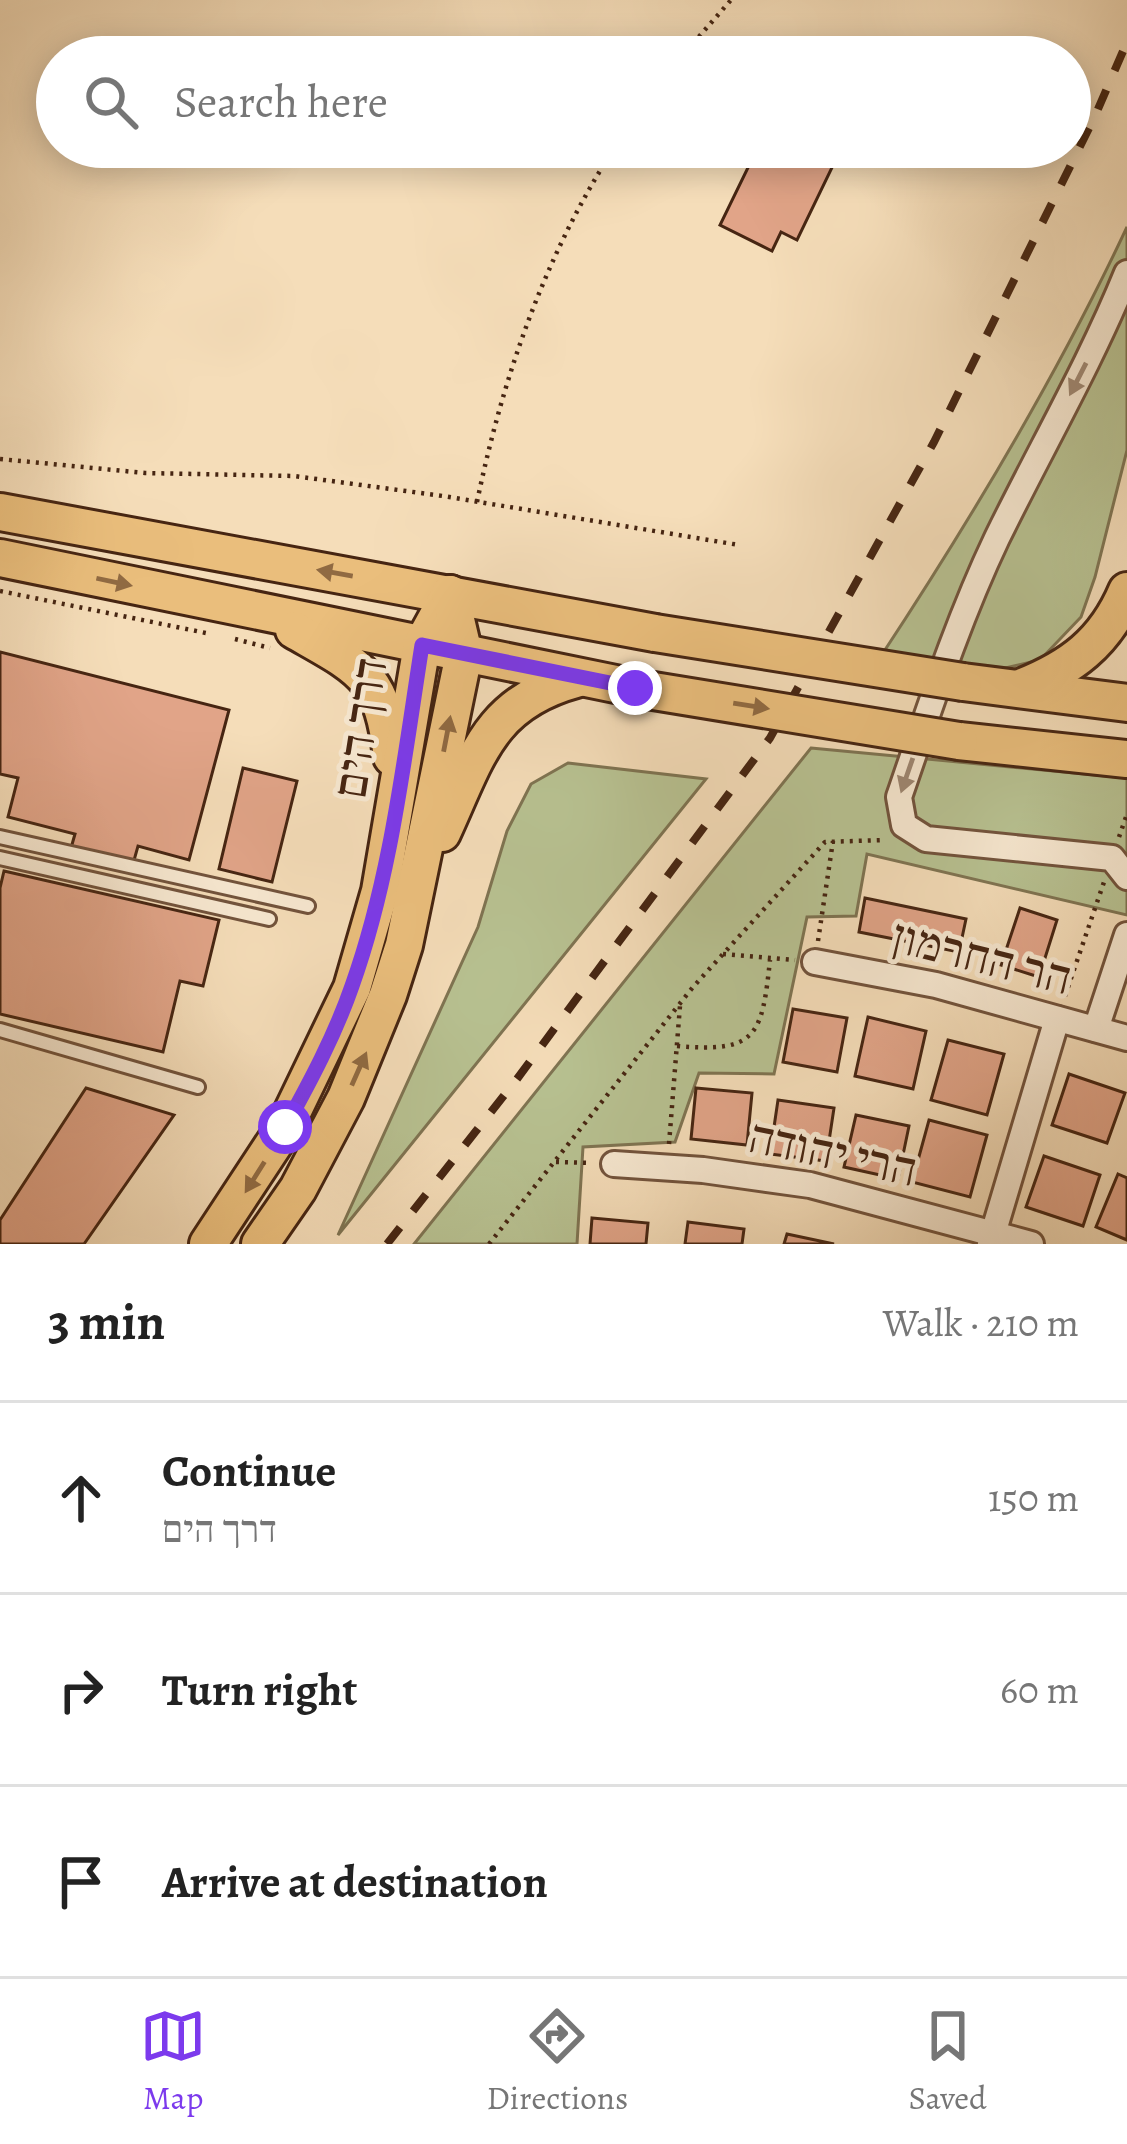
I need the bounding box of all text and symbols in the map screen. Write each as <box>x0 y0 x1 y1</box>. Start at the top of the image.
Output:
search box <box>36 36 1091 168</box>
icon: search <box>78 69 144 135</box>
text: Search here <box>174 71 388 133</box>
one-way arrow <box>1068 362 1088 396</box>
one-way arrow <box>316 563 353 582</box>
one-way arrow <box>96 574 134 593</box>
street label: דרך הים <box>316 653 404 803</box>
route end <box>608 661 662 715</box>
one-way arrow <box>732 697 770 715</box>
one-way arrow <box>439 714 458 752</box>
one-way arrow <box>897 757 915 793</box>
street label: הר החרמון <box>886 903 1078 1011</box>
one-way arrow <box>350 1051 369 1087</box>
route start <box>258 1100 312 1154</box>
street label: הרי יהודה <box>743 1103 923 1203</box>
one-way arrow <box>245 1160 267 1193</box>
text: 3 min <box>48 1287 165 1357</box>
text: Walk · 210 m <box>883 1296 1079 1349</box>
text: Continue <box>162 1440 336 1502</box>
icon: ahead <box>48 1465 114 1531</box>
text: 150 m <box>988 1471 1079 1524</box>
text: דרך הים <box>162 1502 277 1555</box>
icon: right <box>48 1657 114 1723</box>
text: Turn right <box>162 1659 357 1721</box>
text: 60 m <box>1000 1663 1079 1716</box>
icon: arrive <box>48 1849 114 1915</box>
text: Arrive at destination <box>162 1851 548 1913</box>
tab: Map <box>140 2003 206 2120</box>
tab: Directions <box>487 2003 628 2120</box>
tab: Saved <box>909 2003 987 2120</box>

